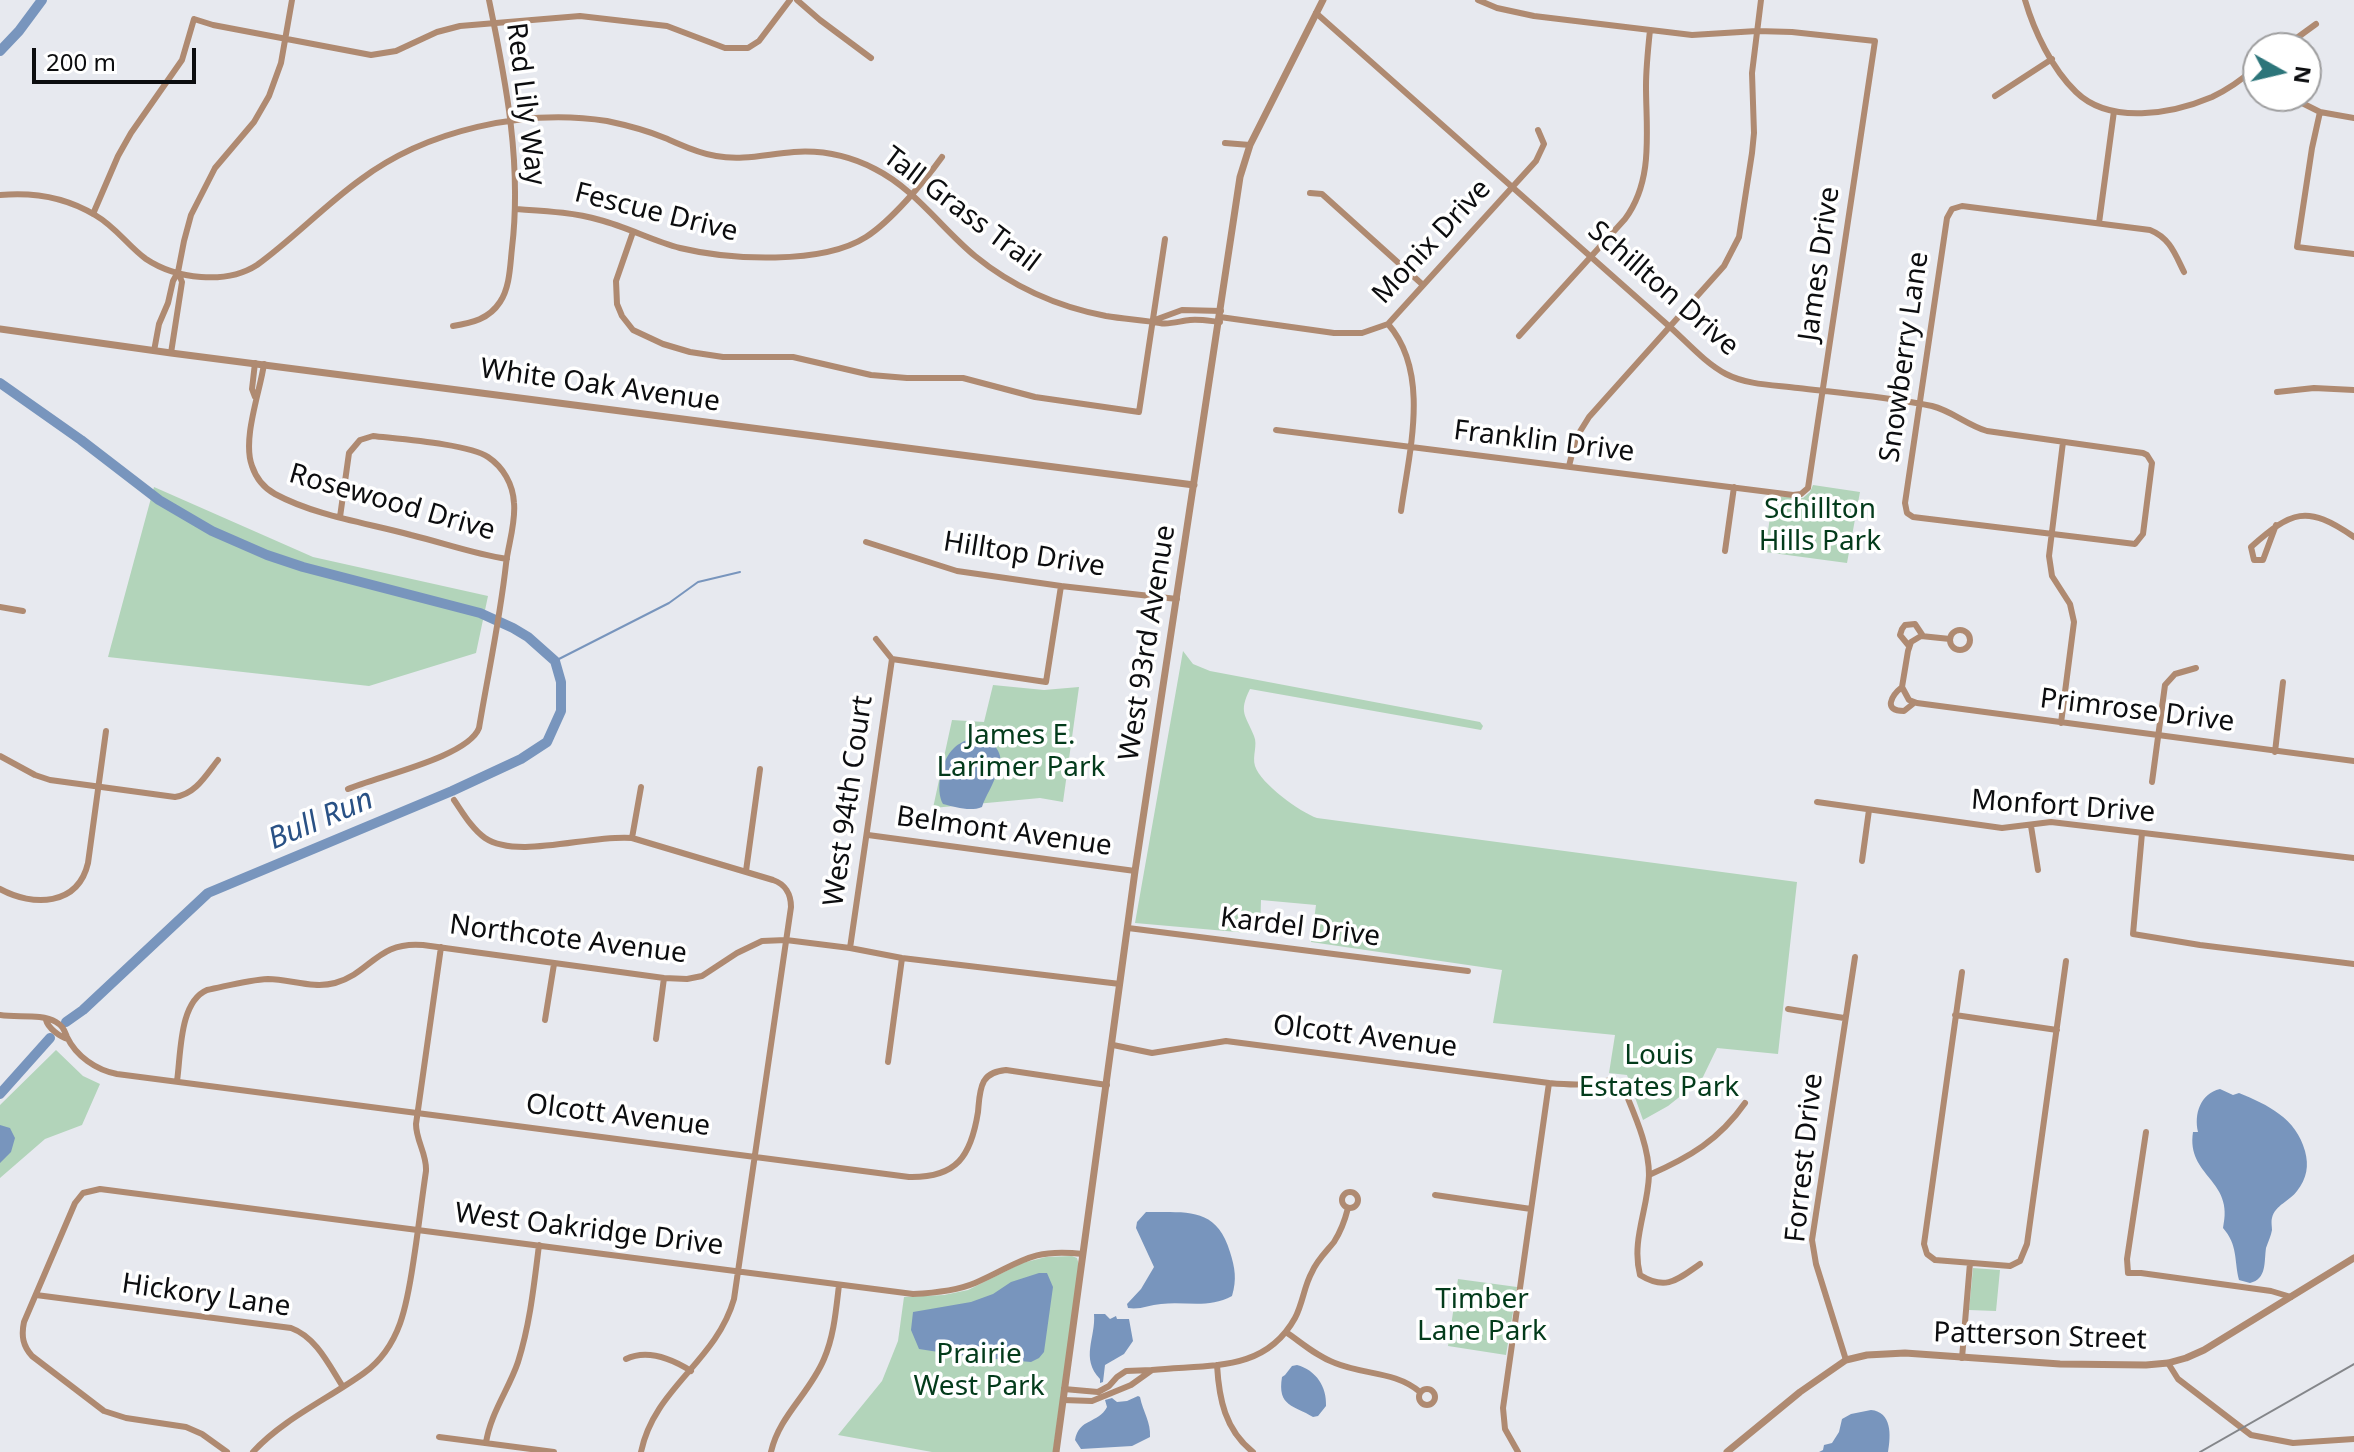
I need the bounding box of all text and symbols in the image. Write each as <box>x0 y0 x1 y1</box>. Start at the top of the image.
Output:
street label: Red Lily Way <box>498 21 552 187</box>
scale bar <box>36 32 200 82</box>
north arrow <box>2242 32 2322 112</box>
text: 200 m <box>46 45 116 78</box>
text: N <box>2288 64 2320 86</box>
street label: Tall Grass Trail <box>876 140 1046 280</box>
street label: Monix Drive <box>1366 173 1498 311</box>
street label: Fescue Drive <box>571 177 741 249</box>
street label: James Drive <box>1793 185 1847 343</box>
street label: Schillton Drive <box>1581 214 1745 364</box>
street label: Snowberry Lane <box>1874 250 1936 464</box>
street label: White Oak Avenue <box>478 353 722 419</box>
street label: Franklin Drive <box>1452 414 1636 470</box>
street label: Rosewood Drive <box>285 458 499 548</box>
park label: Schillton Hills Park <box>1759 493 1881 559</box>
street label: West 93rd Avenue <box>1113 523 1183 763</box>
street label: Hilltop Drive <box>941 526 1107 584</box>
street label: Primrose Drive <box>2038 682 2236 740</box>
street label: West 94th Court <box>818 693 880 909</box>
park label: James E. Larimer Park <box>936 719 1106 785</box>
water label: Bull Run <box>263 782 379 858</box>
street label: Monfort Drive <box>1970 784 2156 830</box>
street label: Belmont Avenue <box>894 800 1114 864</box>
street label: Kardel Drive <box>1218 902 1382 954</box>
street label: Northcote Avenue <box>447 909 689 971</box>
street label: Olcott Avenue <box>1271 1009 1459 1065</box>
park label: Louis Estates Park <box>1579 1039 1739 1105</box>
street label: Forrest Drive <box>1779 1072 1831 1244</box>
street label: Olcott Avenue <box>524 1088 712 1144</box>
street label: West Oakridge Drive <box>453 1197 725 1263</box>
street label: Hickory Lane <box>120 1268 292 1324</box>
park label: Timber Lane Park <box>1417 1283 1547 1349</box>
street label: Patterson Street <box>1933 1316 2147 1358</box>
park label: Prairie West Park <box>913 1338 1045 1404</box>

